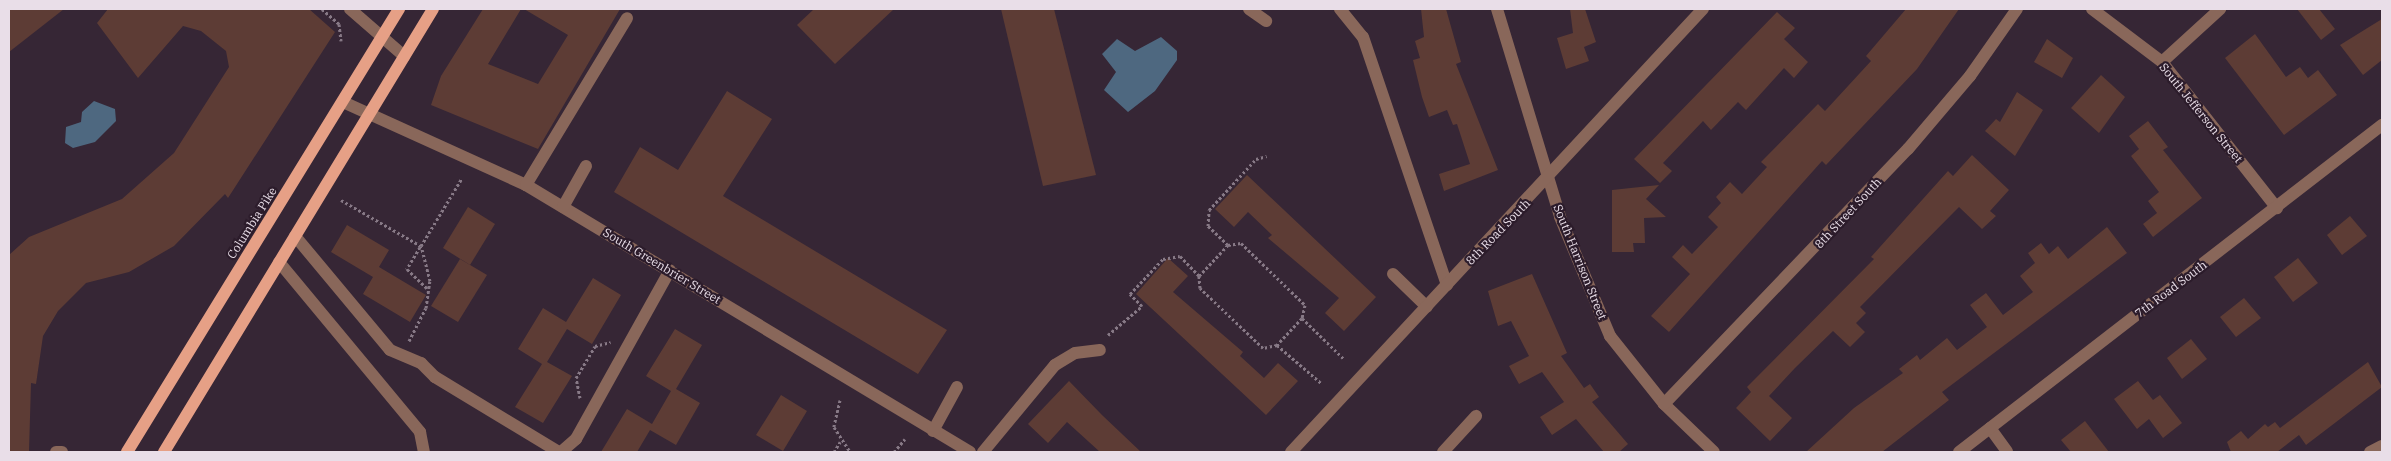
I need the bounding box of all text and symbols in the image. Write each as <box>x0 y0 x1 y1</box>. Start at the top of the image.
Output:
street label: South Jefferson Street <box>2156 60 2246 166</box>
street label: 8th Street South <box>1812 175 1884 251</box>
street label: Columbia Pike <box>224 185 280 261</box>
street label: 8th Road South <box>1463 196 1533 268</box>
street label: South Harrison Street <box>1550 202 1610 322</box>
street label: South Greenbrier Street <box>601 225 723 307</box>
street label: 7th Road South <box>2132 257 2210 321</box>

